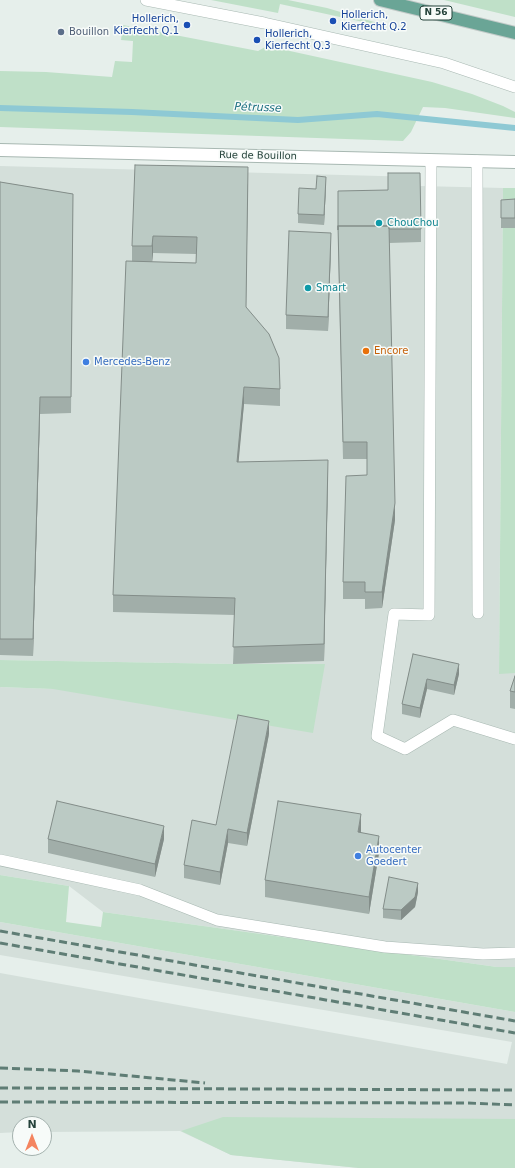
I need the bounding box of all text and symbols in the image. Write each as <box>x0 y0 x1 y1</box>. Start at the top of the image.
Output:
road number: N 56 <box>420 6 452 20</box>
place label: Hollerich, Kierfecht Q.2 <box>341 9 407 32</box>
place label: Hollerich, Kierfecht Q.1 <box>113 13 179 36</box>
marker: Hollerich, Kierfecht Q.2 <box>328 16 338 26</box>
marker: Hollerich, Kierfecht Q.1 <box>182 20 192 30</box>
place label: Bouillon <box>69 26 109 38</box>
marker: Bouillon <box>56 27 66 37</box>
place label: Hollerich, Kierfecht Q.3 <box>265 28 331 52</box>
marker: Hollerich, Kierfecht Q.3 <box>252 35 262 45</box>
water label: Pétrusse <box>234 101 282 115</box>
street label: Rue de Bouillon <box>219 149 297 163</box>
place label: ChouChou <box>387 217 439 229</box>
marker: ChouChou <box>374 218 384 228</box>
place label: Smart <box>316 282 346 294</box>
marker: Smart <box>303 283 313 293</box>
place label: Encore <box>374 345 408 357</box>
marker: Encore <box>361 346 371 356</box>
place label: Mercedes-Benz <box>94 356 170 368</box>
marker: Mercedes-Benz <box>81 357 91 367</box>
place label: Autocenter Goedert <box>366 844 421 868</box>
marker: Autocenter Goedert <box>353 851 363 861</box>
north arrow <box>12 1116 52 1156</box>
text: N <box>27 1118 37 1131</box>

